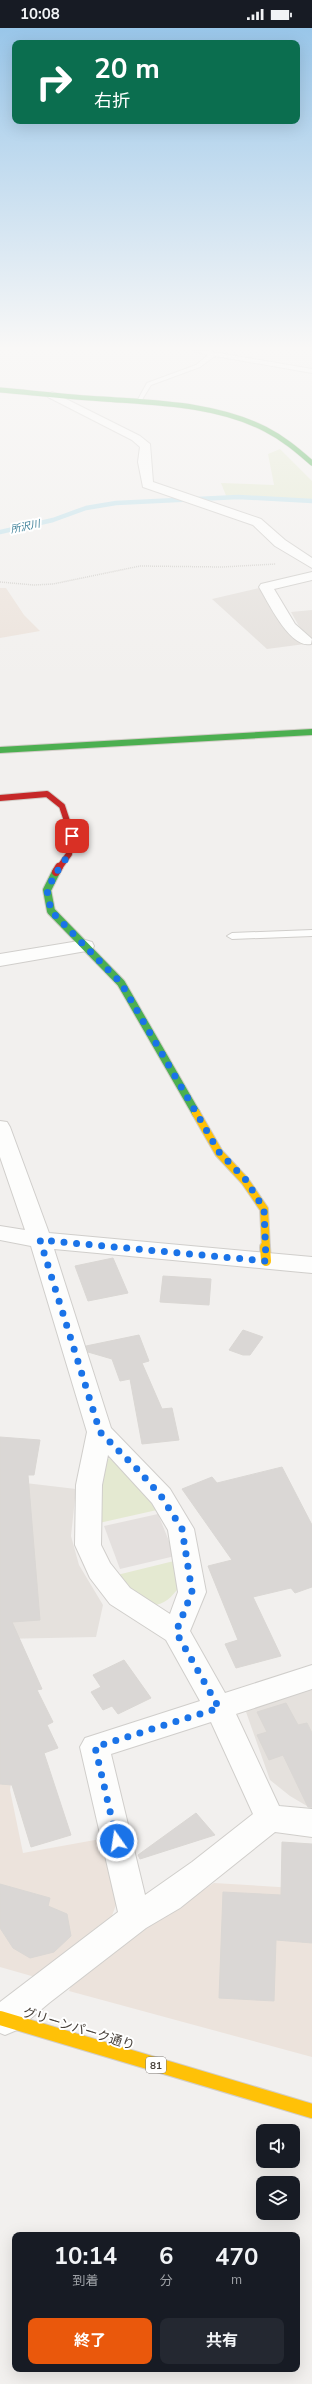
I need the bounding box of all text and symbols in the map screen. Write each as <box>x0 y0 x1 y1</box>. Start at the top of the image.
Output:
text: 10:08 <box>20 4 60 24</box>
text: 20 m <box>94 50 160 88</box>
icon: right <box>28 56 80 108</box>
text: 右折 <box>94 89 130 113</box>
water label: 所沢川 <box>9 517 42 537</box>
pin <box>55 819 89 853</box>
icon: arrive <box>61 825 83 847</box>
position arrow <box>96 1820 138 1862</box>
street label: グリーンパーク通り <box>20 2003 137 2055</box>
road number: 81 <box>146 2057 166 2073</box>
map controls <box>256 2124 300 2220</box>
button: sound <box>256 2124 300 2168</box>
button: layers <box>256 2176 300 2220</box>
text: 10:14 <box>54 2240 117 2272</box>
text: 6 <box>159 2240 173 2272</box>
text: 470 <box>215 2241 258 2273</box>
text: m <box>231 2271 242 2289</box>
text: 到着 <box>72 2272 98 2290</box>
text: 分 <box>160 2272 173 2290</box>
button: 終了 <box>28 2318 152 2364</box>
button: 共有 <box>160 2318 284 2364</box>

